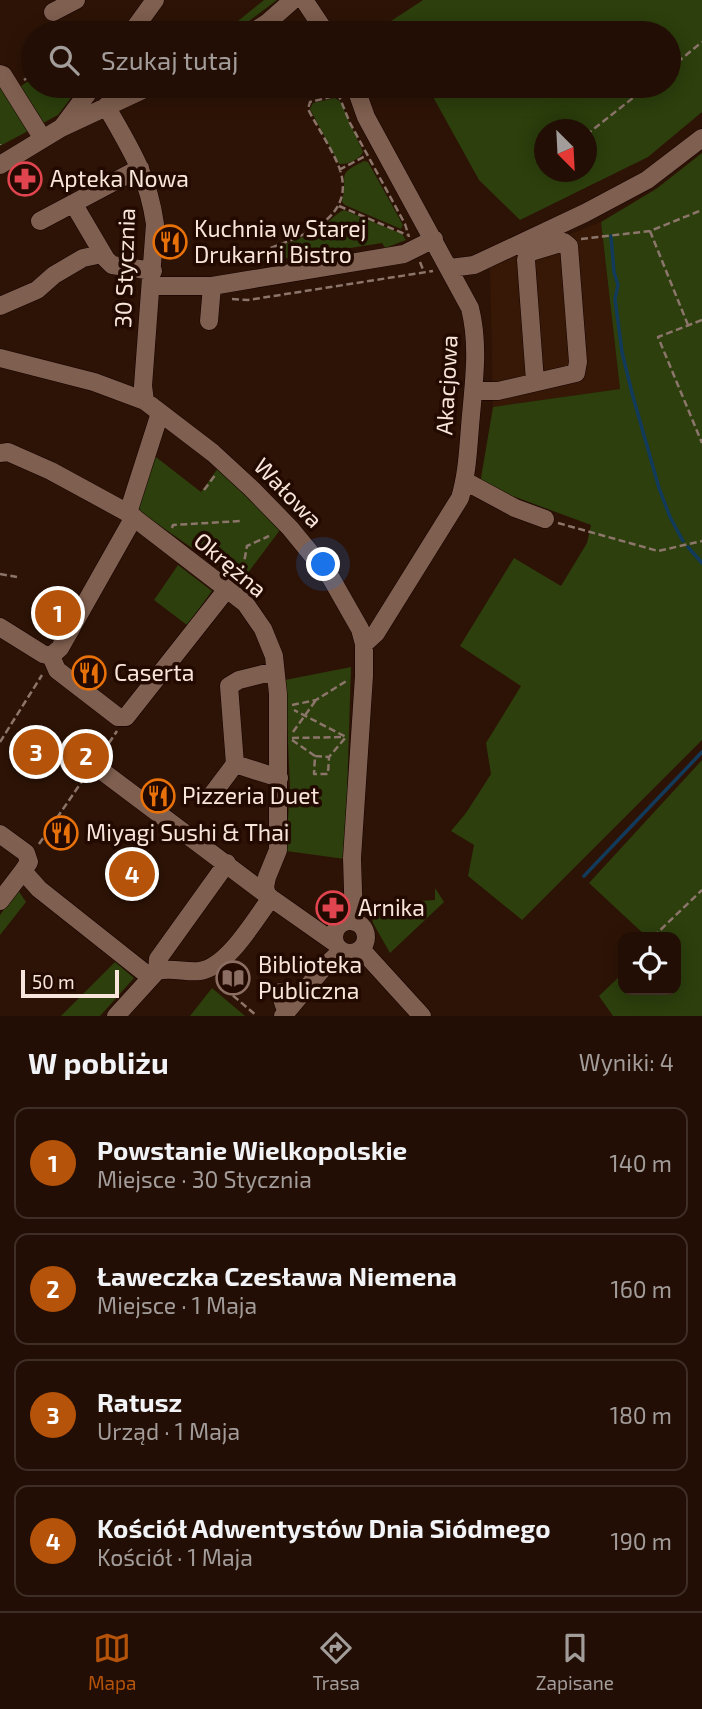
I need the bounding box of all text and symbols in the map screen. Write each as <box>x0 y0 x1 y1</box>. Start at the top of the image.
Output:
search box <box>21 21 681 98</box>
icon: search <box>45 41 83 79</box>
text: Szukaj tutaj <box>101 44 238 75</box>
north arrow <box>534 119 597 182</box>
pharmacy icon: Apteka Nowa <box>6 160 44 198</box>
place label: Apteka Nowa <box>50 164 189 192</box>
street label: 30 Stycznia <box>108 208 140 328</box>
place label: Kuchnia w Starej Drukarni Bistro <box>194 214 366 268</box>
restaurant icon: Kuchnia w Starej Drukarni Bistro <box>151 223 189 261</box>
street label: Akacjowa <box>429 334 463 436</box>
street label: Wałowa <box>249 452 329 533</box>
street label: Okrężna <box>189 526 273 603</box>
your location <box>306 547 340 581</box>
pin: 1 <box>35 587 81 639</box>
restaurant icon: Caserta <box>70 654 108 692</box>
place label: Caserta <box>114 658 194 686</box>
pin: 3 <box>13 726 59 778</box>
pin: 2 <box>63 730 109 782</box>
restaurant icon: Pizzeria Duet <box>139 777 177 815</box>
place label: Pizzeria Duet <box>182 781 319 809</box>
restaurant icon: Miyagi Sushi & Thai <box>42 814 80 852</box>
place label: Miyagi Sushi & Thai <box>86 818 290 846</box>
pin: 4 <box>109 848 155 900</box>
pharmacy icon: Arnika <box>314 889 352 927</box>
place label: Arnika <box>358 893 425 921</box>
map controls <box>618 932 681 995</box>
button: locate <box>618 932 681 995</box>
place label: Biblioteka Publiczna <box>258 950 362 1004</box>
library icon: Biblioteka Publiczna <box>214 959 252 997</box>
scale bar <box>21 967 119 999</box>
text: 50 m <box>32 970 75 993</box>
text: W pobliżu <box>28 1044 169 1080</box>
text: Wyniki: 4 <box>579 1048 674 1076</box>
text: Powstanie Wielkopolskie <box>97 1134 407 1165</box>
text: 1 <box>48 1149 58 1177</box>
text: 140 m <box>610 1149 672 1177</box>
text: Miejsce · 30 Stycznia <box>97 1165 312 1193</box>
text: Ławeczka Czesława Niemena <box>97 1260 457 1291</box>
text: 2 <box>46 1275 60 1303</box>
text: 160 m <box>611 1275 672 1303</box>
text: Miejsce · 1 Maja <box>97 1291 257 1319</box>
text: Ratusz <box>97 1386 182 1417</box>
text: 3 <box>46 1401 60 1429</box>
text: 180 m <box>610 1401 672 1429</box>
text: Urząd · 1 Maja <box>97 1417 240 1445</box>
text: Kościół Adwentystów Dnia Siódmego <box>97 1512 551 1543</box>
text: 4 <box>46 1527 60 1555</box>
text: 190 m <box>611 1527 672 1555</box>
text: Kościół · 1 Maja <box>97 1543 253 1571</box>
tab: Mapa <box>88 1629 137 1694</box>
tab: Trasa <box>312 1629 360 1694</box>
tab: Zapisane <box>536 1629 614 1694</box>

